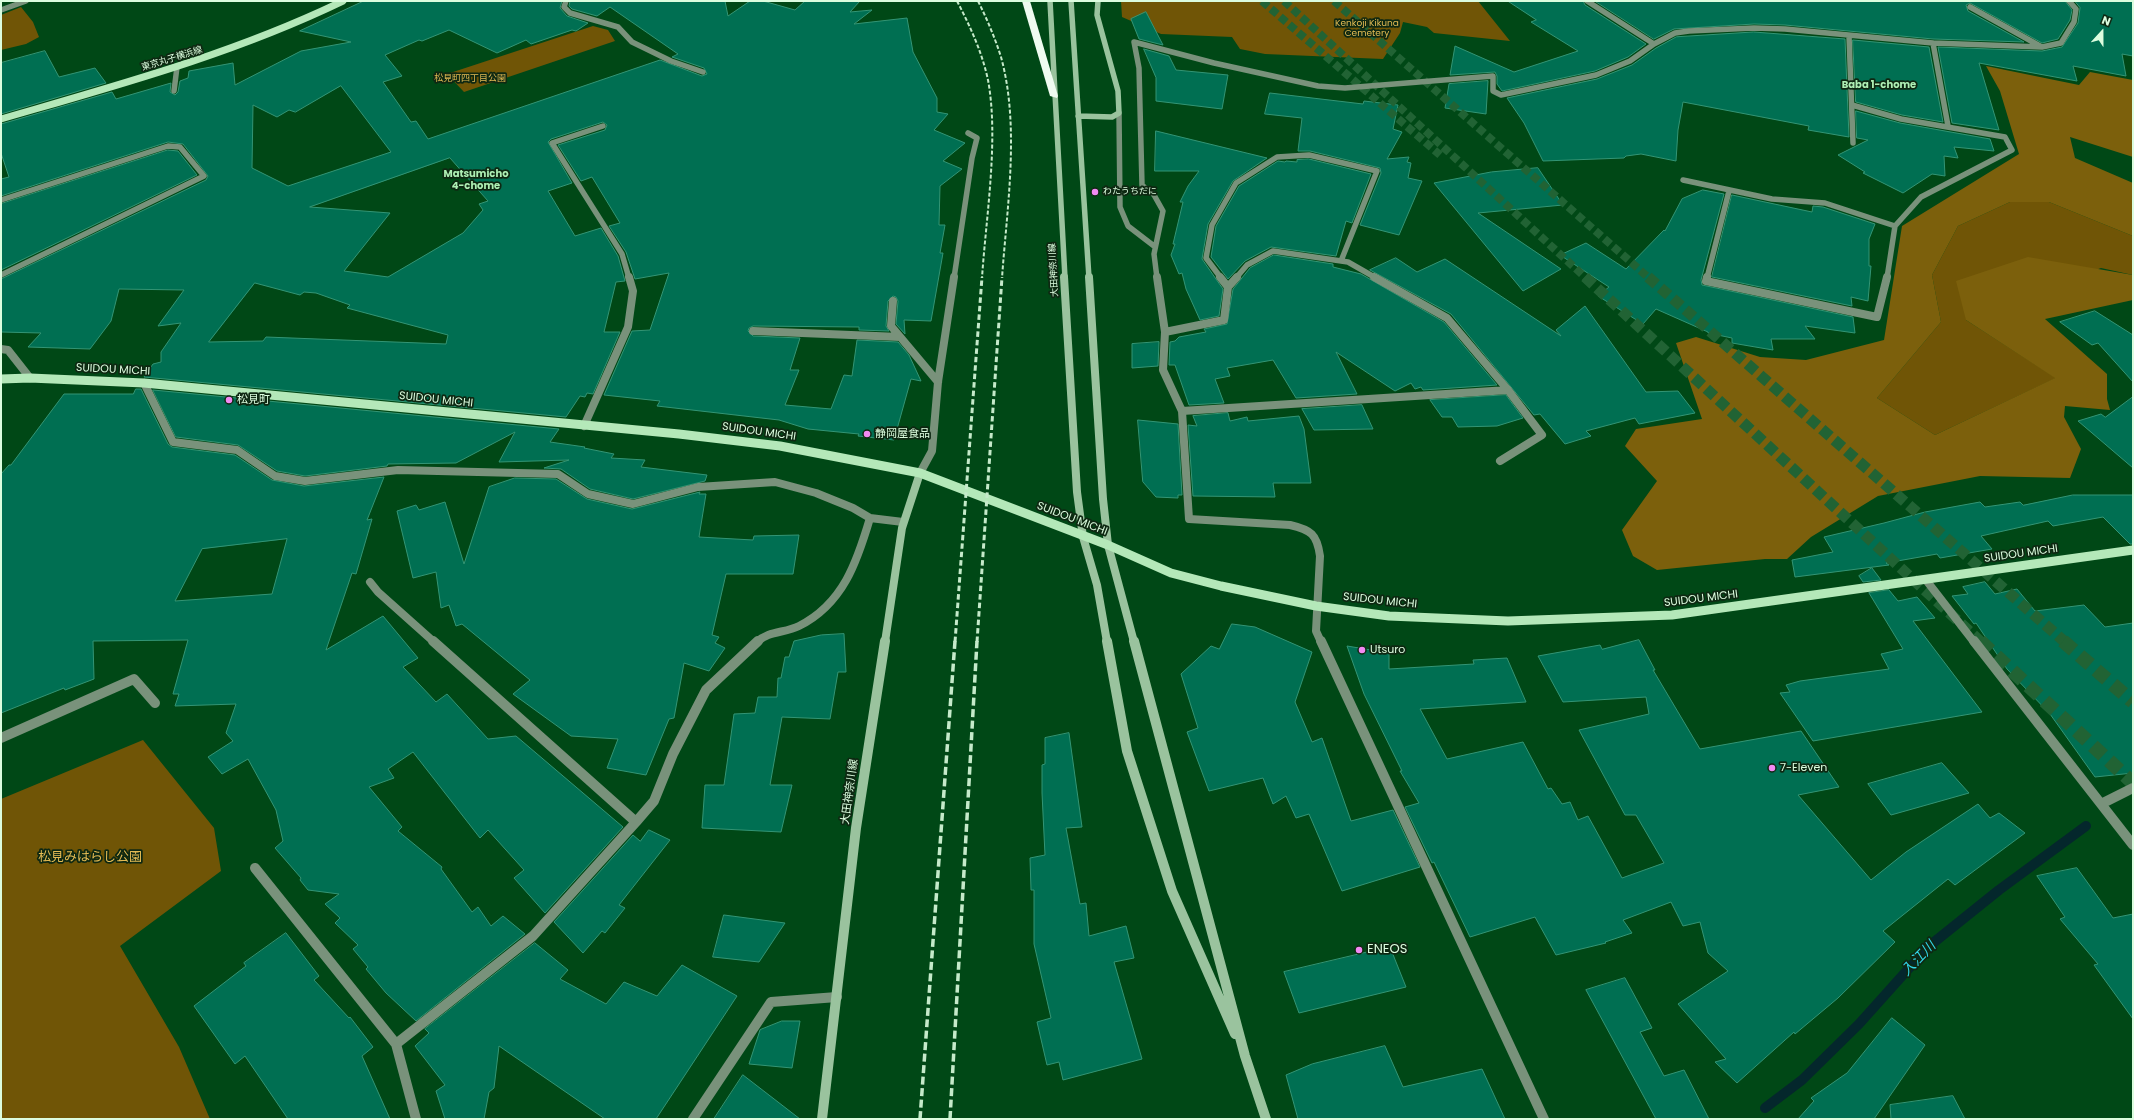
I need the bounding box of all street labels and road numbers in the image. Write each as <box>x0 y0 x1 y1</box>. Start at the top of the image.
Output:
street label: 東京丸子横浜線 <box>140 45 204 73</box>
street label: 大田神奈川線 <box>1047 243 1061 297</box>
street label: SUIDOU MICHI <box>76 361 150 379</box>
street label: SUIDOU MICHI <box>398 390 474 410</box>
street label: SUIDOU MICHI <box>721 420 797 444</box>
street label: SUIDOU MICHI <box>1035 500 1109 538</box>
street label: SUIDOU MICHI <box>1983 542 2059 566</box>
street label: SUIDOU MICHI <box>1663 588 1739 610</box>
street label: SUIDOU MICHI <box>1342 591 1418 611</box>
street label: 大田神奈川線 <box>839 758 861 826</box>

